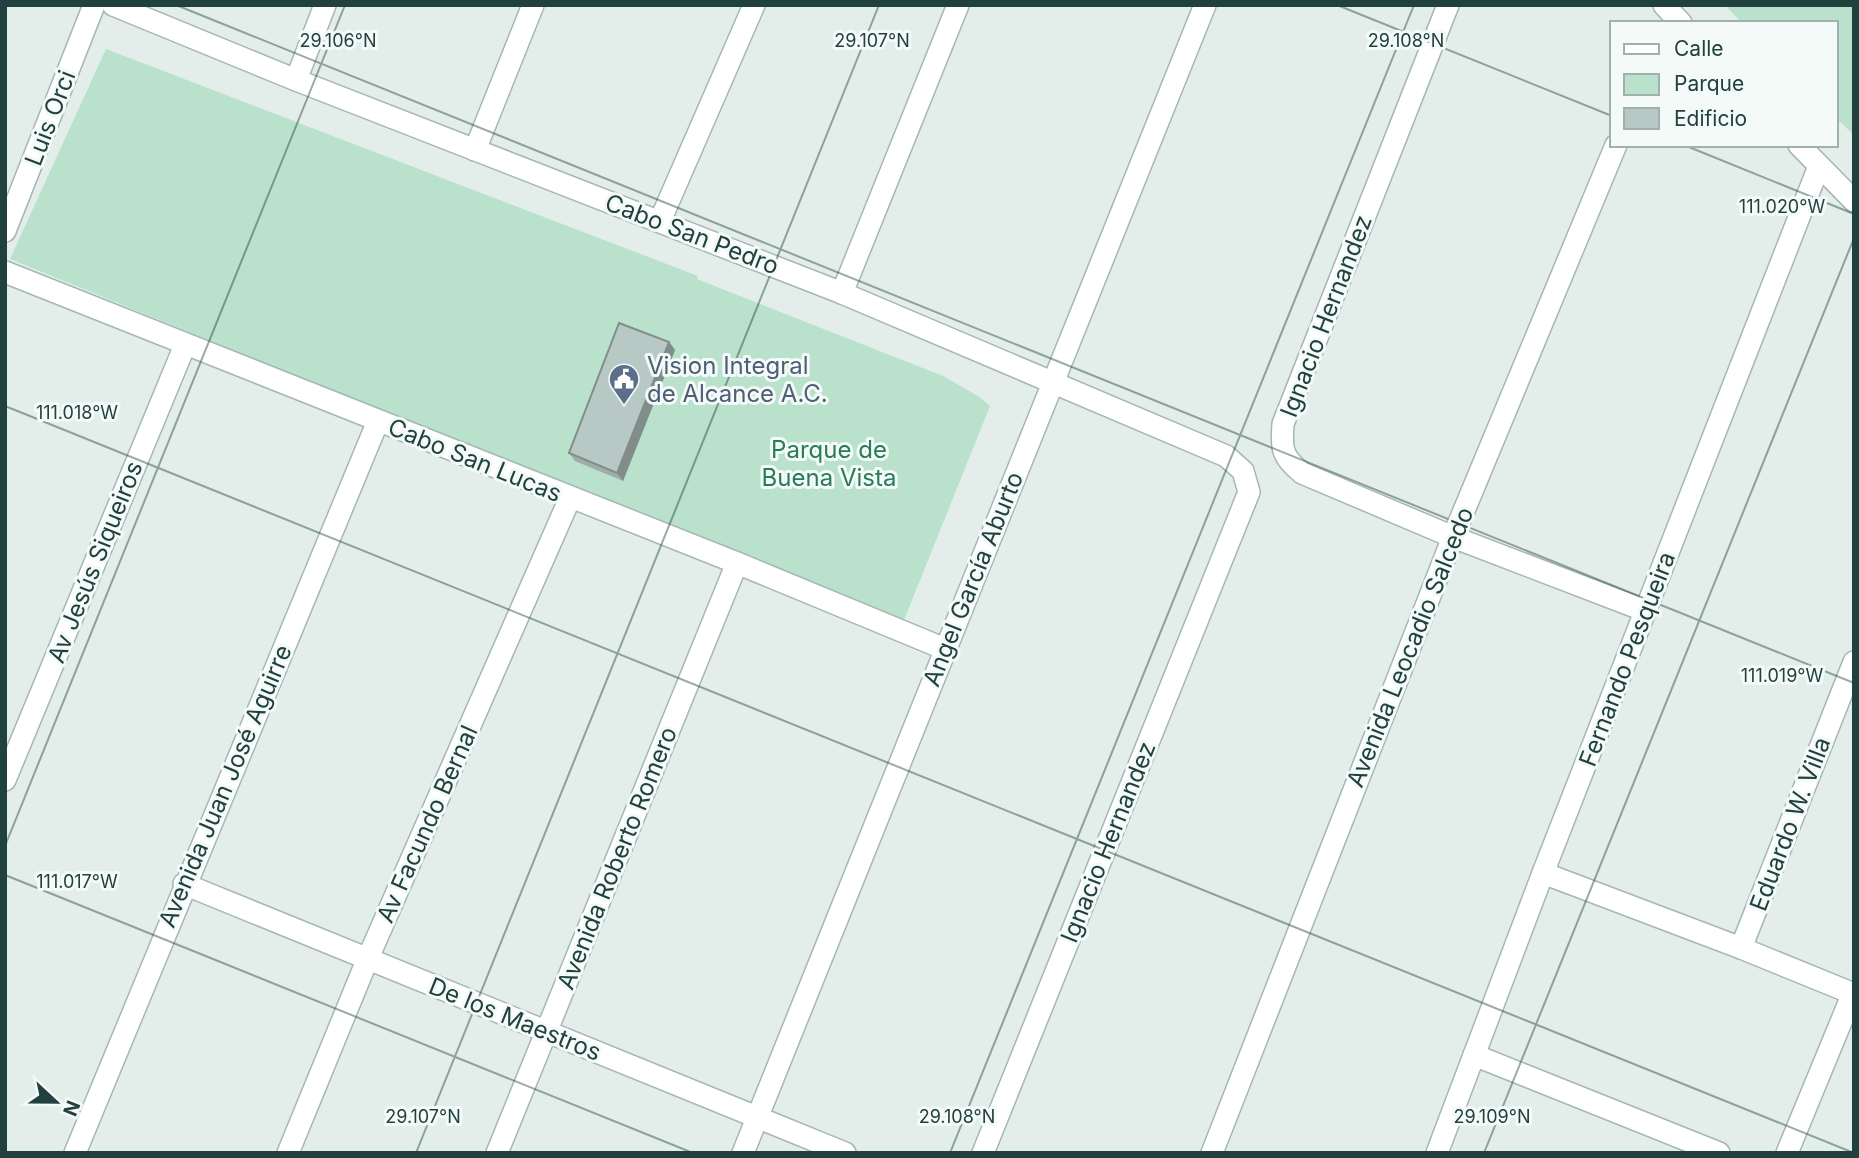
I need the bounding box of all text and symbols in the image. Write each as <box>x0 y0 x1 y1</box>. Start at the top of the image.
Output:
legend <box>1610 21 1838 147</box>
text: 29.106°N <box>300 30 376 51</box>
text: 29.107°N <box>834 30 910 51</box>
text: 29.108°N <box>1368 30 1444 51</box>
text: Calle <box>1674 36 1724 61</box>
street label: Luis Orci <box>19 66 81 170</box>
text: Parque <box>1674 71 1744 96</box>
text: Edificio <box>1674 106 1747 131</box>
street label: Cabo San Pedro <box>601 188 783 280</box>
text: 111.020°W <box>1739 196 1825 217</box>
street label: Ignacio Hernandez <box>1274 211 1378 421</box>
place label: Vision Integral de Alcance A.C. <box>647 351 828 408</box>
public building icon: Vision Integral de Alcance A.C. <box>607 362 641 406</box>
text: 111.018°W <box>36 402 118 423</box>
street label: Cabo San Lucas <box>384 412 566 508</box>
park label: Parque de Buena Vista <box>762 435 896 492</box>
street label: Av Jesús Siqueiros <box>41 457 149 667</box>
street label: Angel García Aburto <box>917 468 1029 690</box>
street label: Avenida Leocadio Salcedo <box>1340 503 1480 791</box>
street label: Fernando Pesqueira <box>1573 548 1681 770</box>
street label: Avenida Juan José Aguirre <box>152 640 298 932</box>
text: 111.019°W <box>1741 665 1823 686</box>
street label: Av Facundo Bernal <box>370 721 484 927</box>
street label: Avenida Roberto Romero <box>551 722 683 994</box>
street label: Eduardo W. Villa <box>1744 733 1836 915</box>
street label: Ignacio Hernandez <box>1054 737 1162 947</box>
text: 111.017°W <box>36 871 118 892</box>
street label: De los Maestros <box>425 971 605 1067</box>
north arrow <box>21 1067 91 1137</box>
text: N <box>58 1097 85 1119</box>
text: 29.107°N <box>385 1106 461 1127</box>
text: 29.108°N <box>919 1106 995 1127</box>
text: 29.109°N <box>1454 1106 1530 1127</box>

